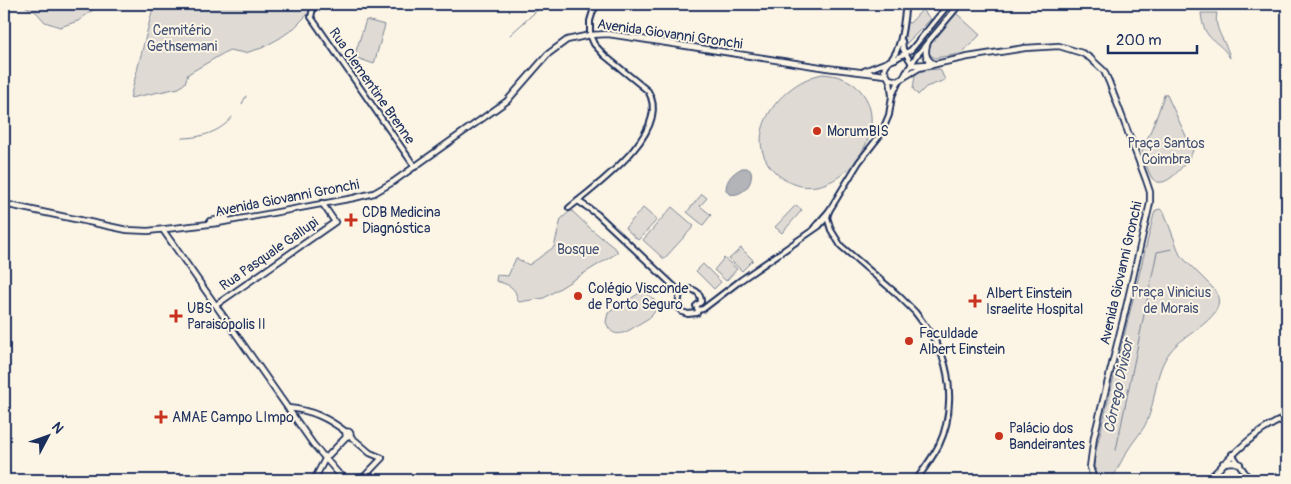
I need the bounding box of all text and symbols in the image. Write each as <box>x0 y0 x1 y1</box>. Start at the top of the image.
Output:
street label: Avenida Giovanni Gronchi <box>596 15 744 53</box>
park label: Cemitério Gethsemani <box>147 22 218 55</box>
scale bar <box>1108 22 1197 54</box>
street label: Rua Clementine Brenne <box>325 25 419 148</box>
text: 200 m <box>1116 31 1161 50</box>
place label: MorumBIS <box>827 123 889 140</box>
marker: MorumBIS <box>811 125 823 137</box>
park label: Praça Santos Coimbra <box>1127 135 1205 168</box>
street label: Avenida Giovanni Gronchi <box>213 176 361 220</box>
street label: Avenida Giovanni Gronchi <box>1096 199 1146 346</box>
place label: CDB Medicina Diagnóstica <box>362 204 440 237</box>
street label: Rua Pasquale Gallupi <box>216 213 322 294</box>
marker: CDB Medicina Diagnóstica <box>344 213 358 227</box>
park label: Bosque <box>557 241 599 258</box>
place label: Colégio Visconde de Porto Seguro <box>588 280 689 313</box>
park label: Praça Vinicius de Morais <box>1131 284 1212 317</box>
place label: Albert Einstein Israelite Hospital <box>986 285 1083 318</box>
marker: Colégio Visconde de Porto Seguro <box>572 290 584 302</box>
marker: Albert Einstein Israelite Hospital <box>968 294 982 308</box>
place label: UBS Paraisópolis II <box>187 300 266 333</box>
marker: UBS Paraisópolis II <box>169 309 183 323</box>
place label: Faculdade Albert Einstein <box>919 325 1005 358</box>
marker: Faculdade Albert Einstein <box>903 335 915 347</box>
water label: Córrego Divisor <box>1100 335 1139 435</box>
place label: AMAE Campo LImpo <box>172 409 294 426</box>
marker: AMAE Campo LImpo <box>154 410 168 424</box>
north arrow <box>22 412 72 462</box>
text: N <box>48 419 67 437</box>
place label: Palácio dos Bandeirantes <box>1009 420 1086 453</box>
marker: Palácio dos Bandeirantes <box>993 430 1005 442</box>

